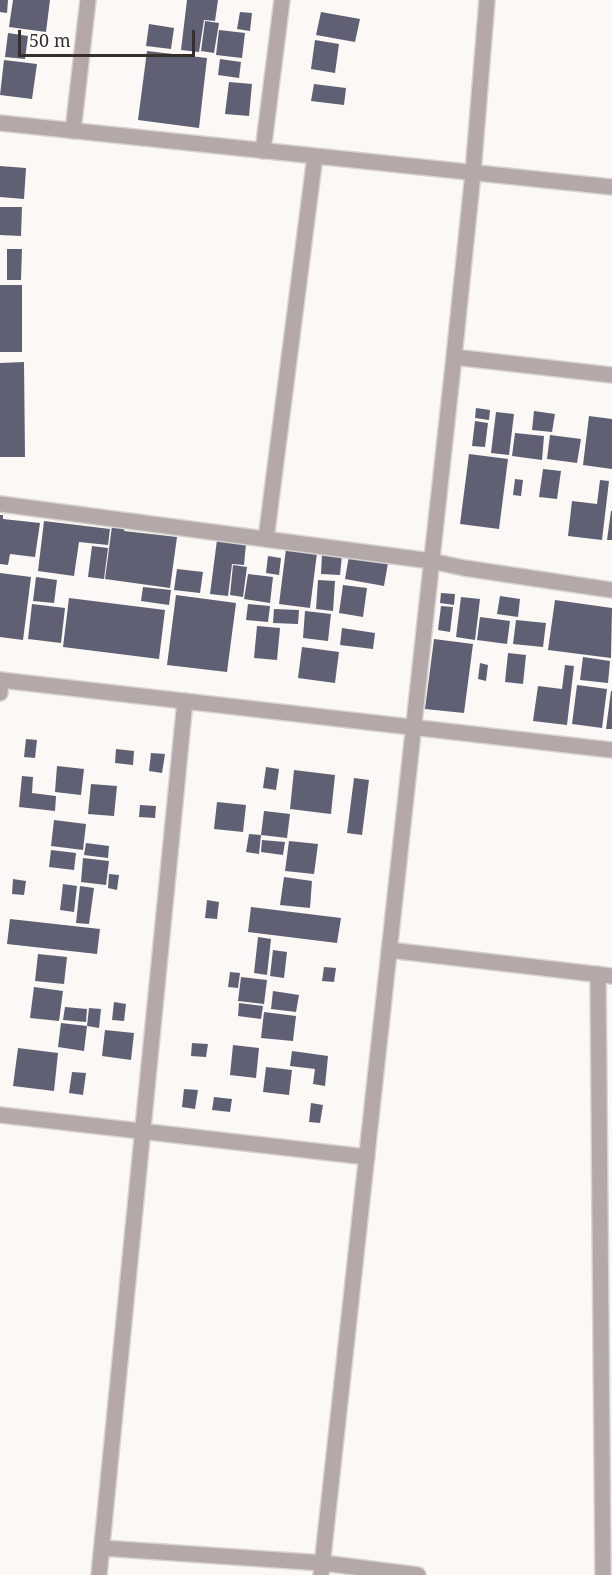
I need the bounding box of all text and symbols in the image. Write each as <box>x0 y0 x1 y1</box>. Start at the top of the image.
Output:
scale bar <box>21 18 198 56</box>
text: 50 m <box>29 28 71 52</box>

